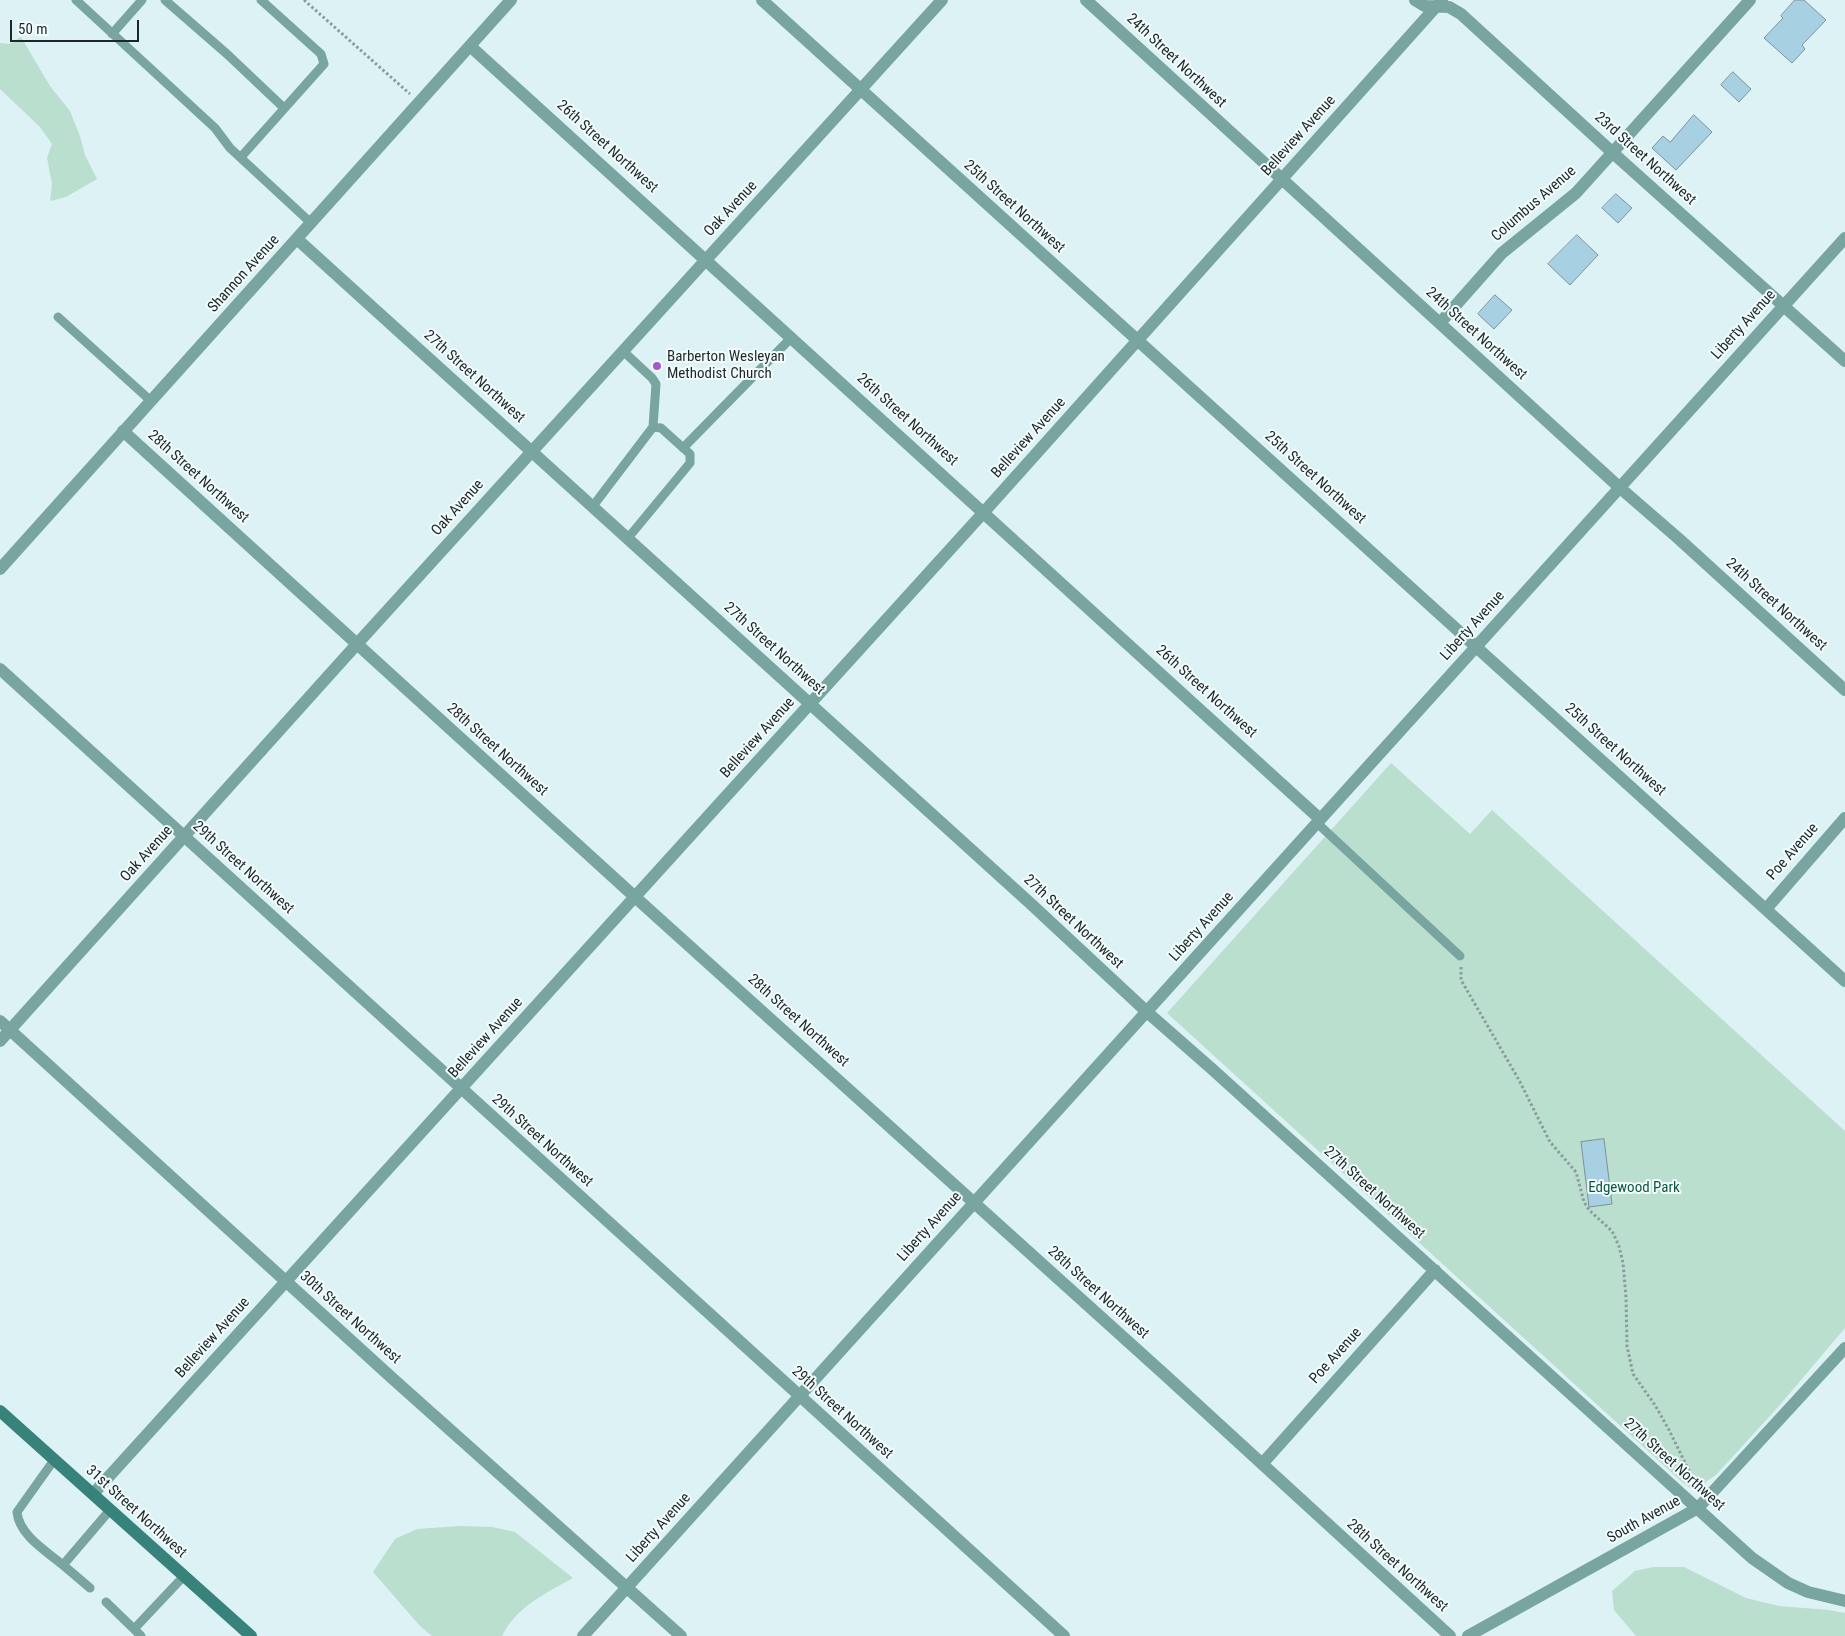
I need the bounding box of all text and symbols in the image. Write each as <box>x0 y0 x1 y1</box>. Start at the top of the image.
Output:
scale bar <box>12 10 141 42</box>
street label: 24th Street Northwest <box>1122 10 1230 112</box>
text: 50 m <box>18 20 48 38</box>
street label: Belleview Avenue <box>1258 92 1340 180</box>
street label: 26th Street Northwest <box>553 97 661 197</box>
street label: 23rd Street Northwest <box>1591 109 1699 209</box>
street label: 25th Street Northwest <box>960 157 1068 257</box>
street label: Columbus Avenue <box>1488 162 1580 246</box>
street label: Oak Avenue <box>701 177 761 241</box>
street label: Shannon Avenue <box>204 232 284 316</box>
street label: 24th Street Northwest <box>1422 284 1530 384</box>
street label: Liberty Avenue <box>1708 287 1780 363</box>
street label: 27th Street Northwest <box>420 327 528 427</box>
place label: Barberton Wesleyan Methodist Church <box>667 348 785 383</box>
marker: Barberton Wesleyan Methodist Church <box>651 360 663 372</box>
street label: 26th Street Northwest <box>853 370 961 470</box>
street label: Belleview Avenue <box>988 394 1070 482</box>
street label: 28th Street Northwest <box>144 427 252 527</box>
street label: 25th Street Northwest <box>1261 428 1369 528</box>
street label: Oak Avenue <box>428 476 488 540</box>
street label: 24th Street Northwest <box>1722 555 1830 655</box>
street label: Liberty Avenue <box>1437 588 1509 664</box>
street label: 27th Street Northwest <box>720 599 828 699</box>
street label: 26th Street Northwest <box>1152 642 1260 742</box>
street label: Belleview Avenue <box>717 694 799 782</box>
street label: 28th Street Northwest <box>443 700 551 800</box>
street label: 25th Street Northwest <box>1561 700 1669 800</box>
street label: 29th Street Northwest <box>189 818 297 918</box>
street label: Poe Avenue <box>1763 820 1823 884</box>
street label: Oak Avenue <box>117 822 177 886</box>
street label: 27th Street Northwest <box>1019 871 1127 973</box>
street label: Liberty Avenue <box>1166 889 1238 965</box>
street label: 28th Street Northwest <box>744 971 852 1071</box>
street label: Belleview Avenue <box>445 994 527 1082</box>
street label: 29th Street Northwest <box>488 1091 596 1191</box>
street label: 27th Street Northwest <box>1320 1143 1428 1243</box>
park label: Edgewood Park <box>1588 1179 1680 1197</box>
street label: Liberty Avenue <box>894 1189 966 1265</box>
street label: 28th Street Northwest <box>1044 1243 1152 1343</box>
street label: 30th Street Northwest <box>296 1268 404 1368</box>
street label: Belleview Avenue <box>172 1294 254 1382</box>
street label: Poe Avenue <box>1306 1324 1366 1388</box>
street label: 29th Street Northwest <box>788 1363 896 1463</box>
street label: 27th Street Northwest <box>1620 1415 1728 1515</box>
street label: 31st Street Northwest <box>82 1462 190 1562</box>
street label: Liberty Avenue <box>623 1490 695 1566</box>
street label: South Avenue <box>1604 1493 1684 1547</box>
street label: 28th Street Northwest <box>1343 1516 1451 1616</box>

